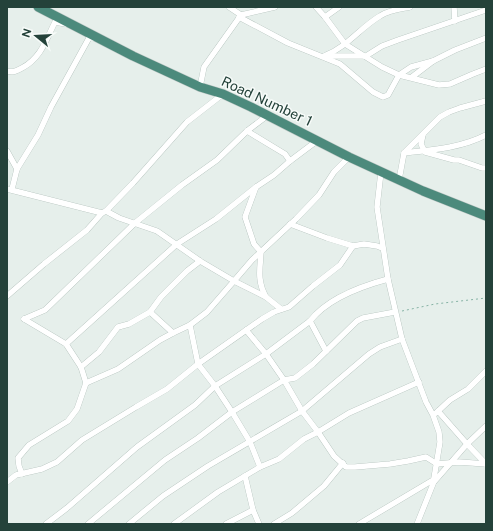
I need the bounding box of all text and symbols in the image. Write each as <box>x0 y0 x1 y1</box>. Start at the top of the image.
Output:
north arrow <box>16 16 56 56</box>
text: N <box>19 27 34 39</box>
street label: Road Number 1 <box>219 73 315 129</box>

